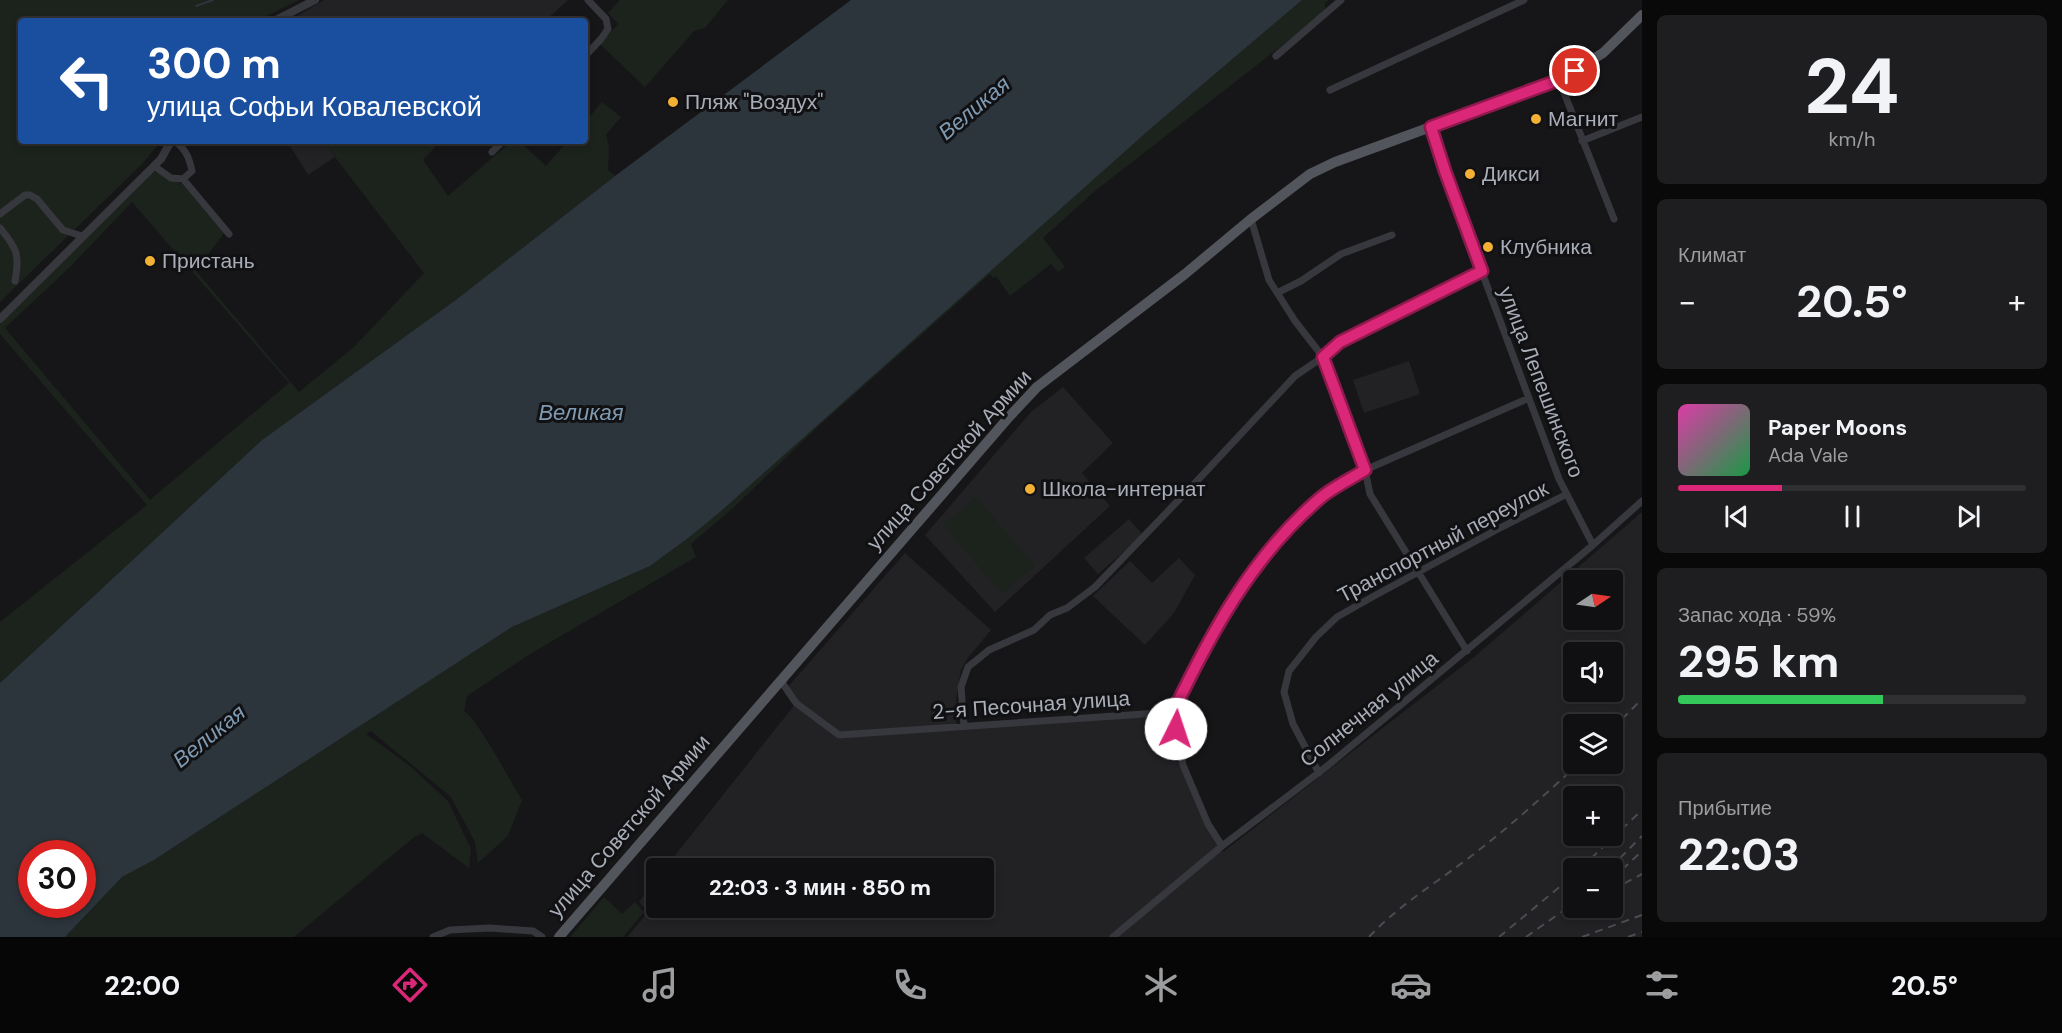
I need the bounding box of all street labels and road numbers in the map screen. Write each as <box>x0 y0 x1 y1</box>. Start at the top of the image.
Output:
street label: улица Лепешинского <box>1492 282 1590 482</box>
street label: улица Советской Армии <box>860 364 1038 556</box>
street label: Транспортный переулок <box>1333 474 1554 609</box>
street label: Солнечная улица <box>1294 644 1444 773</box>
street label: 2-я Песочная улица <box>931 684 1131 726</box>
street label: улица Советской Армии <box>542 729 716 923</box>

